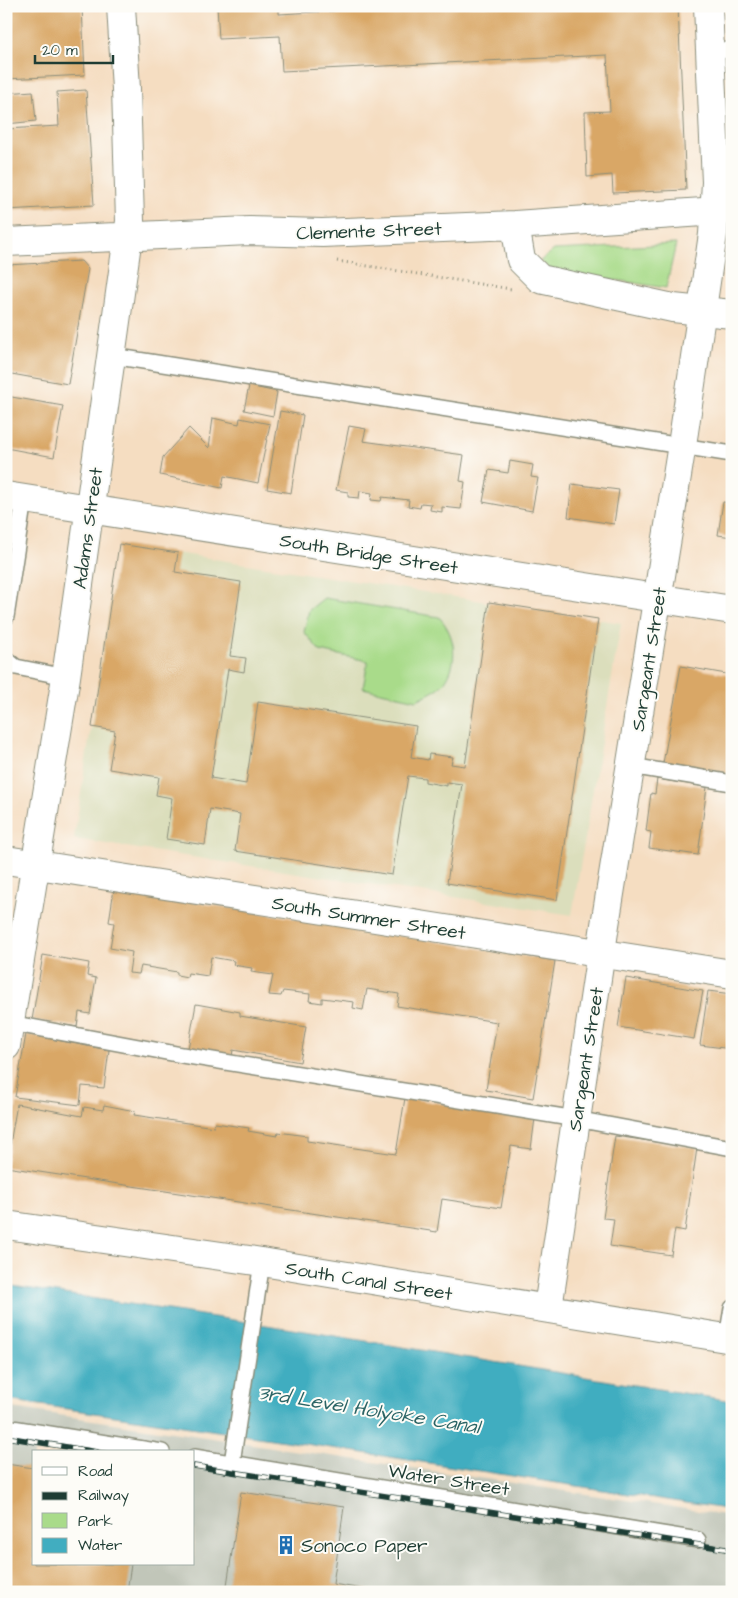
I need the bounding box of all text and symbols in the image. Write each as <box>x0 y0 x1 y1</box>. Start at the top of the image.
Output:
scale bar <box>35 32 112 64</box>
text: 20 m <box>42 40 78 61</box>
street label: Clemente Street <box>296 215 443 248</box>
street label: Adams Street <box>67 466 110 591</box>
street label: South Bridge Street <box>278 527 460 583</box>
street label: Sargeant Street <box>625 585 675 733</box>
street label: South Summer Street <box>270 890 468 947</box>
street label: Sargeant Street <box>562 985 612 1133</box>
street label: South Canal Street <box>283 1255 455 1308</box>
water label: 3rd Level Holyoke Canal <box>256 1379 484 1443</box>
legend <box>32 1450 195 1566</box>
street label: Water Street <box>386 1458 512 1503</box>
text: Road <box>78 1461 113 1482</box>
text: Railway <box>78 1485 129 1507</box>
text: Park <box>78 1511 113 1532</box>
place label: Sonoco Paper <box>301 1533 428 1560</box>
building icon: Sonoco Paper <box>275 1534 297 1556</box>
text: Water <box>78 1535 122 1556</box>

